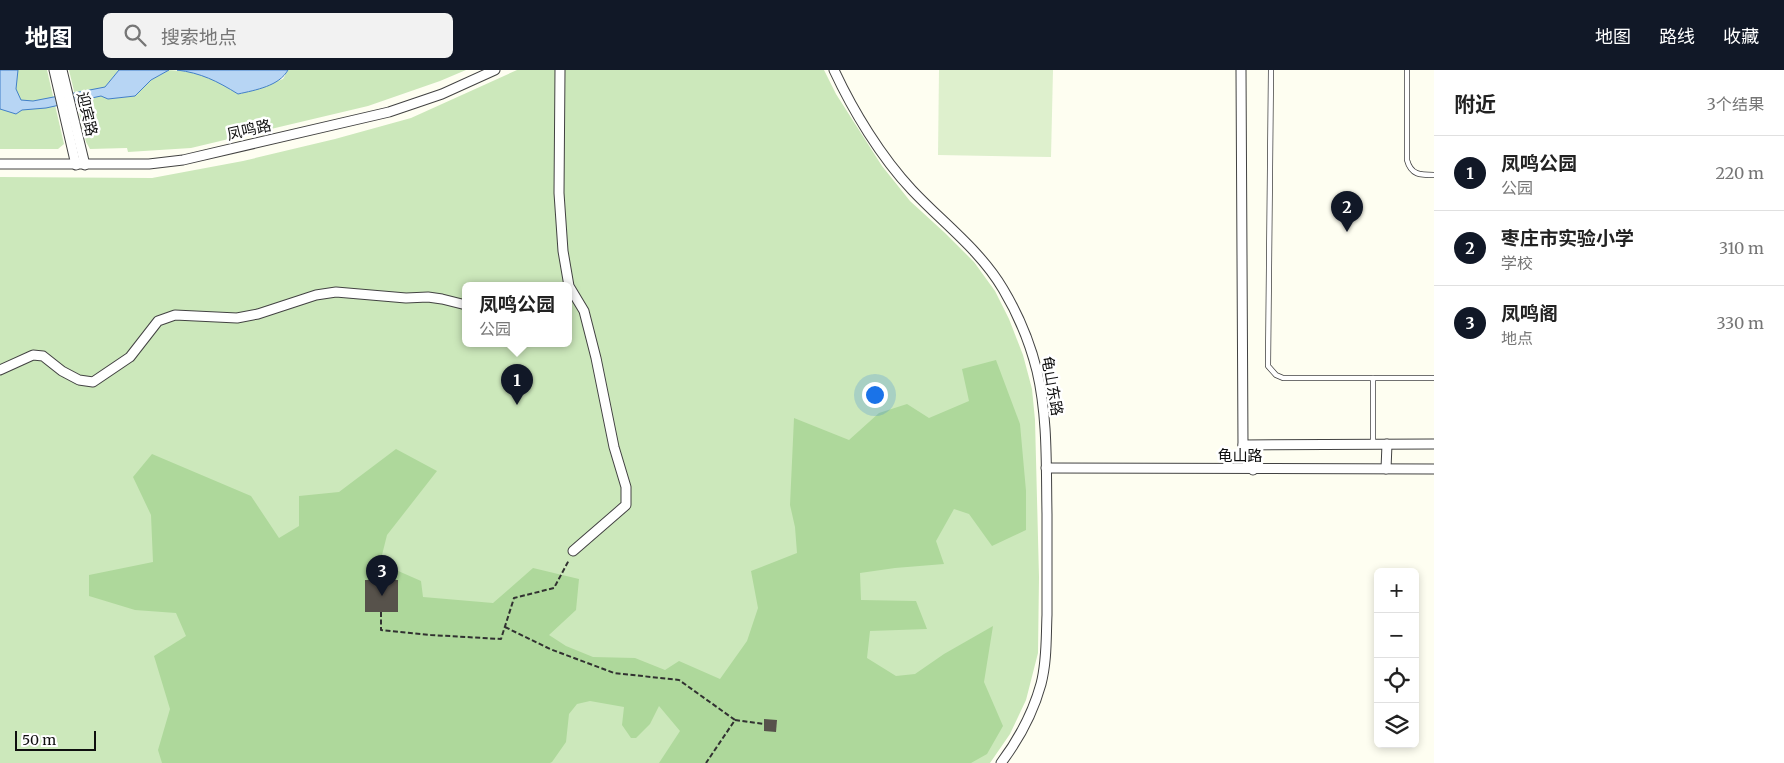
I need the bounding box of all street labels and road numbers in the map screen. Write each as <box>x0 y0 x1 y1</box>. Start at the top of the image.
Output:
street label: 迎宾路 <box>73 90 102 138</box>
street label: 凤鸣路 <box>225 115 273 144</box>
street label: 龟山东路 <box>1038 355 1067 417</box>
street label: 龟山路 <box>1217 446 1263 465</box>

